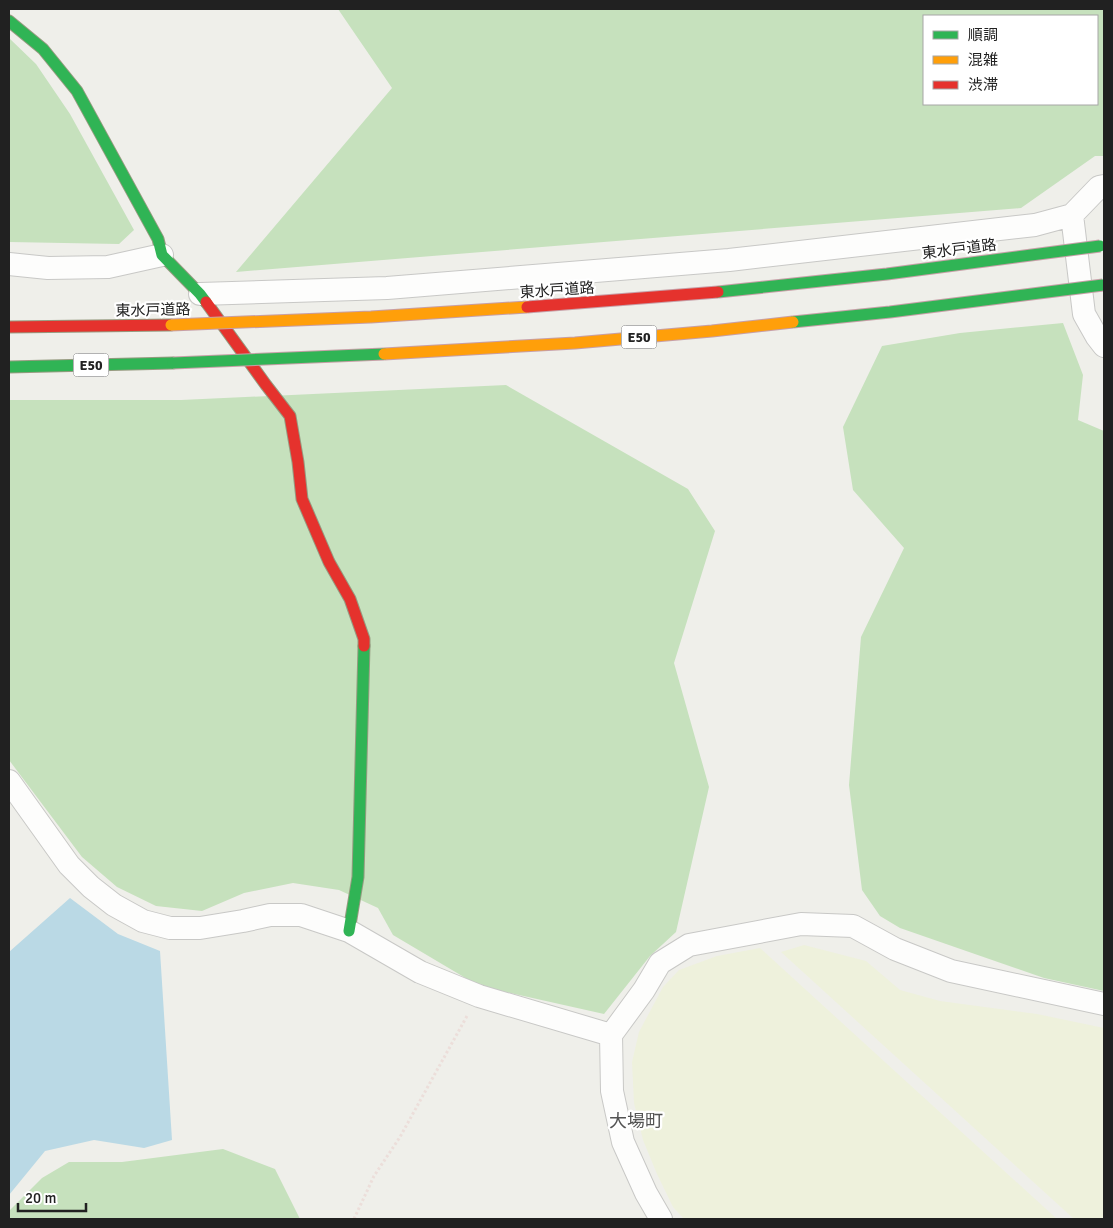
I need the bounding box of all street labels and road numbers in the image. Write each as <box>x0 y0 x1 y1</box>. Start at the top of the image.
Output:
street label: 東水戸道路 <box>921 235 997 263</box>
street label: 東水戸道路 <box>519 278 595 302</box>
street label: 東水戸道路 <box>115 300 191 320</box>
road number: E50 <box>622 326 656 348</box>
road number: E50 <box>74 354 108 376</box>

